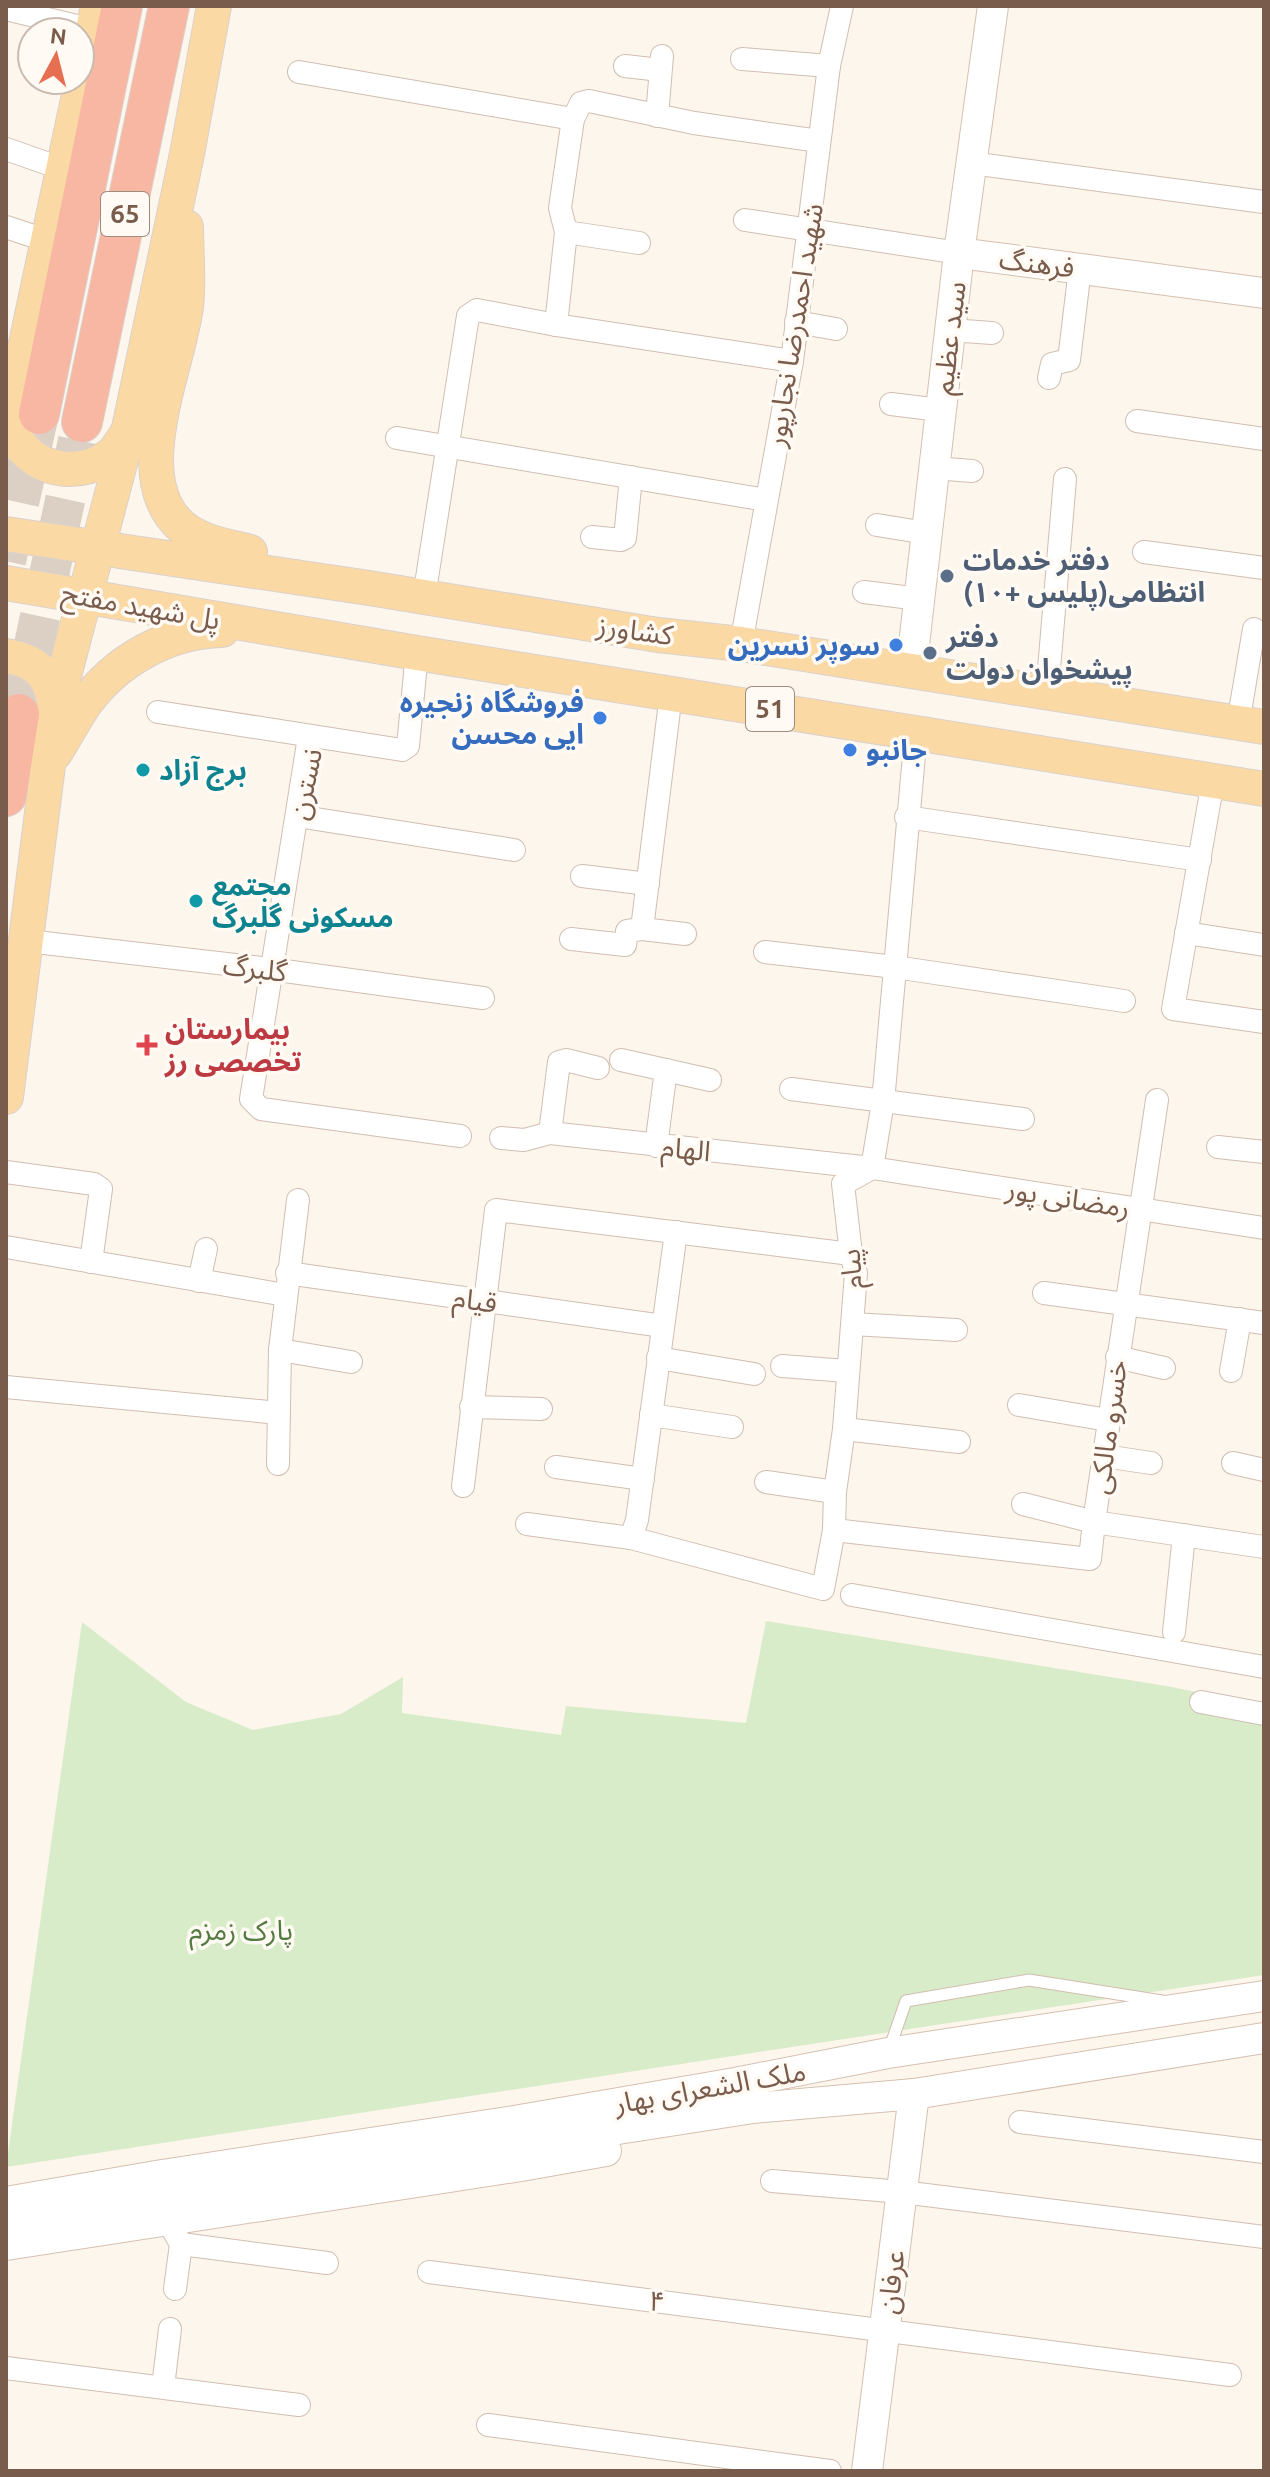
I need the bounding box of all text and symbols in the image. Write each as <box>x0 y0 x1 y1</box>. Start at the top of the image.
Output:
north arrow <box>16 16 96 96</box>
text: N <box>49 22 68 49</box>
road number: 65 <box>101 192 149 236</box>
street label: شهید احمدرضا نجارپور <box>759 201 831 450</box>
street label: فرهنگ <box>997 243 1076 284</box>
street label: سید عظیم <box>926 280 978 397</box>
place label: دفتر خدمات انتظامی(پلیس +۱۰) <box>963 544 1205 611</box>
marker: دفتر خدمات انتظامی(پلیس +۱۰) <box>938 567 956 585</box>
street label: پل شهید مفتح <box>58 576 223 641</box>
street label: کشاورز <box>594 609 676 652</box>
place label: دفتر پیشخوان دولت <box>945 621 1133 688</box>
place label: سوپر نسرین <box>728 629 880 664</box>
marker: سوپر نسرین <box>887 636 905 654</box>
marker: دفتر پیشخوان دولت <box>921 644 939 662</box>
place label: فروشگاه زنجیره ایی محسن <box>400 686 584 750</box>
road number: 51 <box>746 687 794 731</box>
marker: فروشگاه زنجیره ایی محسن <box>591 709 609 727</box>
place label: جانبو <box>866 734 927 767</box>
marker: جانبو <box>841 741 859 759</box>
street label: نسترن <box>282 745 329 823</box>
place label: برج آزاد <box>159 754 247 791</box>
marker: برج آزاد <box>134 761 152 779</box>
place label: مجتمع مسکونی گلبرگ <box>212 869 394 934</box>
marker: مجتمع مسکونی گلبرگ <box>187 892 205 910</box>
street label: گلبرگ <box>221 948 289 989</box>
place label: بیمارستان تخصصی رز <box>164 1013 302 1078</box>
marker: بیمارستان تخصصی رز <box>136 1034 158 1056</box>
street label: الهام <box>659 1130 712 1172</box>
street label: رمضانی پور <box>1002 1172 1132 1226</box>
street label: پیام <box>833 1247 874 1291</box>
street label: قیام <box>450 1281 499 1324</box>
street label: خسرو مالکی <box>1083 1358 1134 1496</box>
park label: پارک زمزم <box>189 1914 293 1951</box>
street label: ملک الشعرای بهار <box>611 2054 809 2121</box>
street label: عرفان <box>871 2248 912 2316</box>
street label: ۴ <box>647 2284 667 2317</box>

